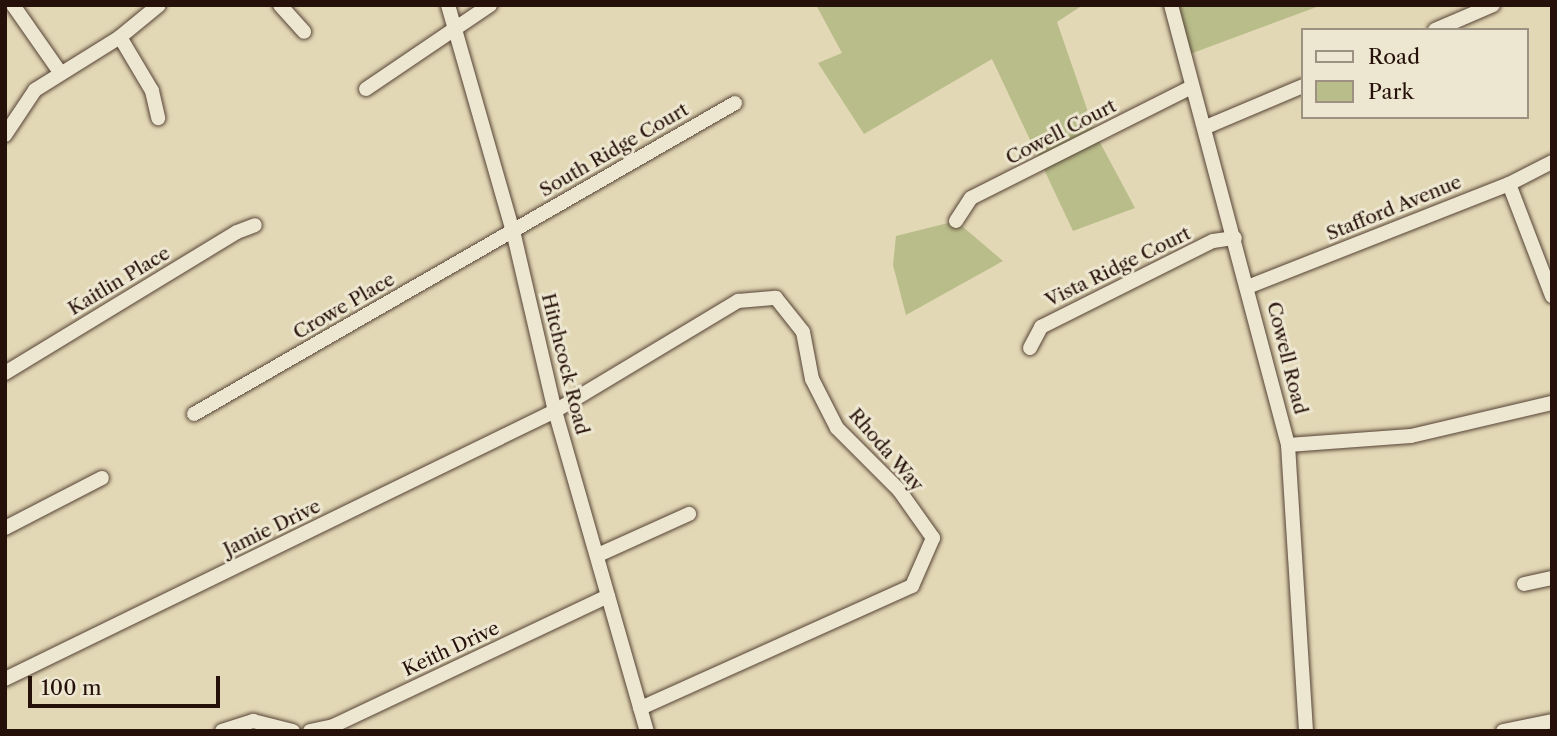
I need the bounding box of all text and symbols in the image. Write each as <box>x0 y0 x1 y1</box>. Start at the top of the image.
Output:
legend <box>1302 28 1529 119</box>
text: Road <box>1368 44 1420 69</box>
text: Park <box>1368 79 1414 104</box>
street label: Cowell Court <box>1002 94 1120 170</box>
street label: South Ridge Court <box>536 98 692 202</box>
street label: Stafford Avenue <box>1323 170 1465 246</box>
street label: Vista Ridge Court <box>1042 222 1194 312</box>
street label: Kaitlin Place <box>64 242 174 320</box>
street label: Crowe Place <box>289 268 399 344</box>
street label: Hitchcock Road <box>536 291 594 437</box>
street label: Cowell Road <box>1262 299 1312 417</box>
street label: Rhoda Way <box>844 404 928 496</box>
street label: Jamie Drive <box>220 495 324 561</box>
street label: Keith Drive <box>399 617 503 681</box>
scale bar <box>32 662 224 706</box>
text: 100 m <box>41 675 102 700</box>

